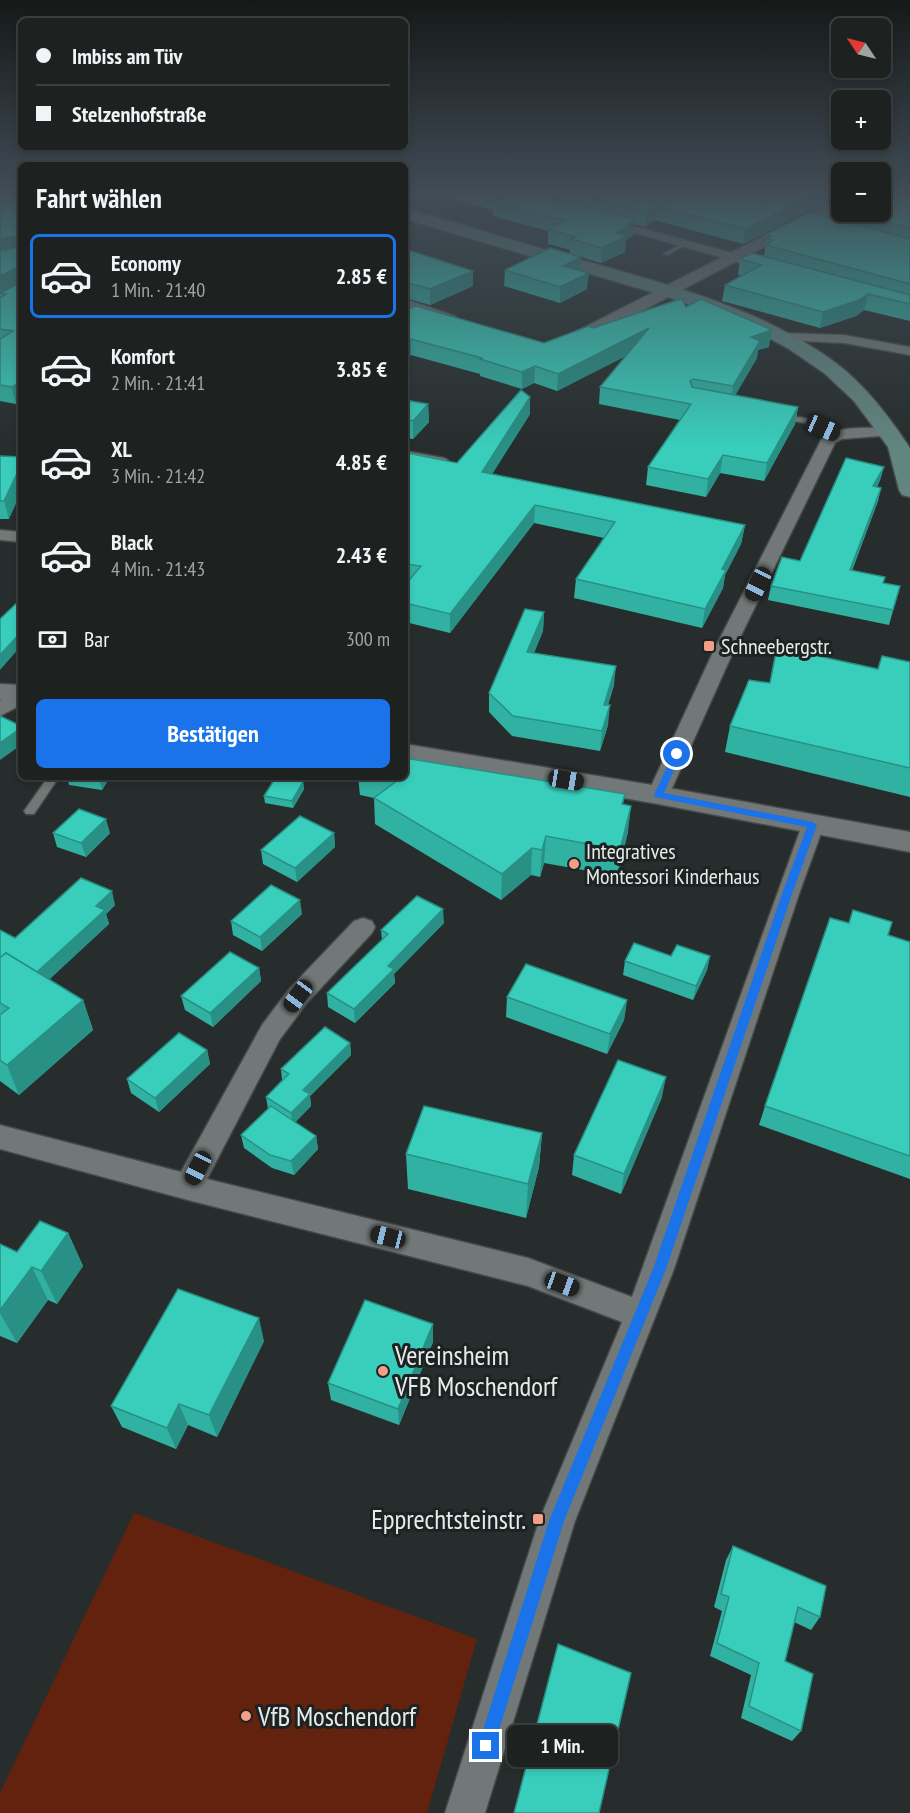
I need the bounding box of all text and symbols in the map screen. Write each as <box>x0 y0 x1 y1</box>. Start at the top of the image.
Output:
north arrow <box>831 18 891 78</box>
map controls <box>831 18 891 222</box>
text: Imbiss am Tüv <box>72 42 182 70</box>
button: + <box>831 90 891 150</box>
text: Stelzenhofstraße <box>72 100 207 128</box>
button: − <box>831 162 891 222</box>
text: Fahrt wählen <box>36 181 162 215</box>
icon: car <box>39 249 93 303</box>
text: Economy <box>111 249 181 277</box>
text: 2.85 € <box>336 262 387 290</box>
text: 1 Min. · 21:40 <box>111 277 205 303</box>
icon: car <box>39 342 93 396</box>
text: Komfort <box>111 342 175 370</box>
text: 3.85 € <box>336 355 387 383</box>
text: 2 Min. · 21:41 <box>111 370 205 396</box>
car <box>803 412 843 444</box>
icon: car <box>39 435 93 489</box>
text: XL <box>111 435 132 463</box>
text: 4.85 € <box>336 448 387 476</box>
text: 3 Min. · 21:42 <box>111 463 205 489</box>
icon: car <box>39 528 93 582</box>
text: Black <box>111 528 153 556</box>
text: 2.43 € <box>336 541 387 569</box>
text: 4 Min. · 21:43 <box>111 556 205 582</box>
car <box>742 564 774 604</box>
icon: cash <box>36 623 69 656</box>
text: Bar <box>84 625 109 653</box>
text: 300 m <box>346 626 390 652</box>
place label: Schneebergstr. <box>721 632 832 660</box>
marker: Schneebergstr. <box>702 639 716 653</box>
button: Bestätigen <box>36 699 390 768</box>
route start <box>663 740 690 767</box>
car <box>547 768 585 792</box>
place label: Integratives Montessori Kinderhaus <box>586 837 759 890</box>
marker: Integratives Montessori Kinderhaus <box>567 857 581 871</box>
car <box>280 976 316 1016</box>
car <box>182 1148 214 1188</box>
car <box>368 1224 408 1250</box>
car <box>542 1269 582 1299</box>
place label: Vereinsheim VFB Moschendorf <box>394 1338 558 1403</box>
marker: Vereinsheim VFB Moschendorf <box>376 1364 390 1378</box>
place label: Epprechtsteinstr. <box>371 1502 526 1536</box>
marker: Epprechtsteinstr. <box>531 1512 545 1526</box>
place label: VfB Moschendorf <box>257 1699 417 1733</box>
marker: VfB Moschendorf <box>239 1709 253 1723</box>
callout: 1 Min. <box>507 1725 618 1767</box>
route end <box>472 1732 499 1759</box>
text: 1 Min. <box>540 1733 585 1759</box>

